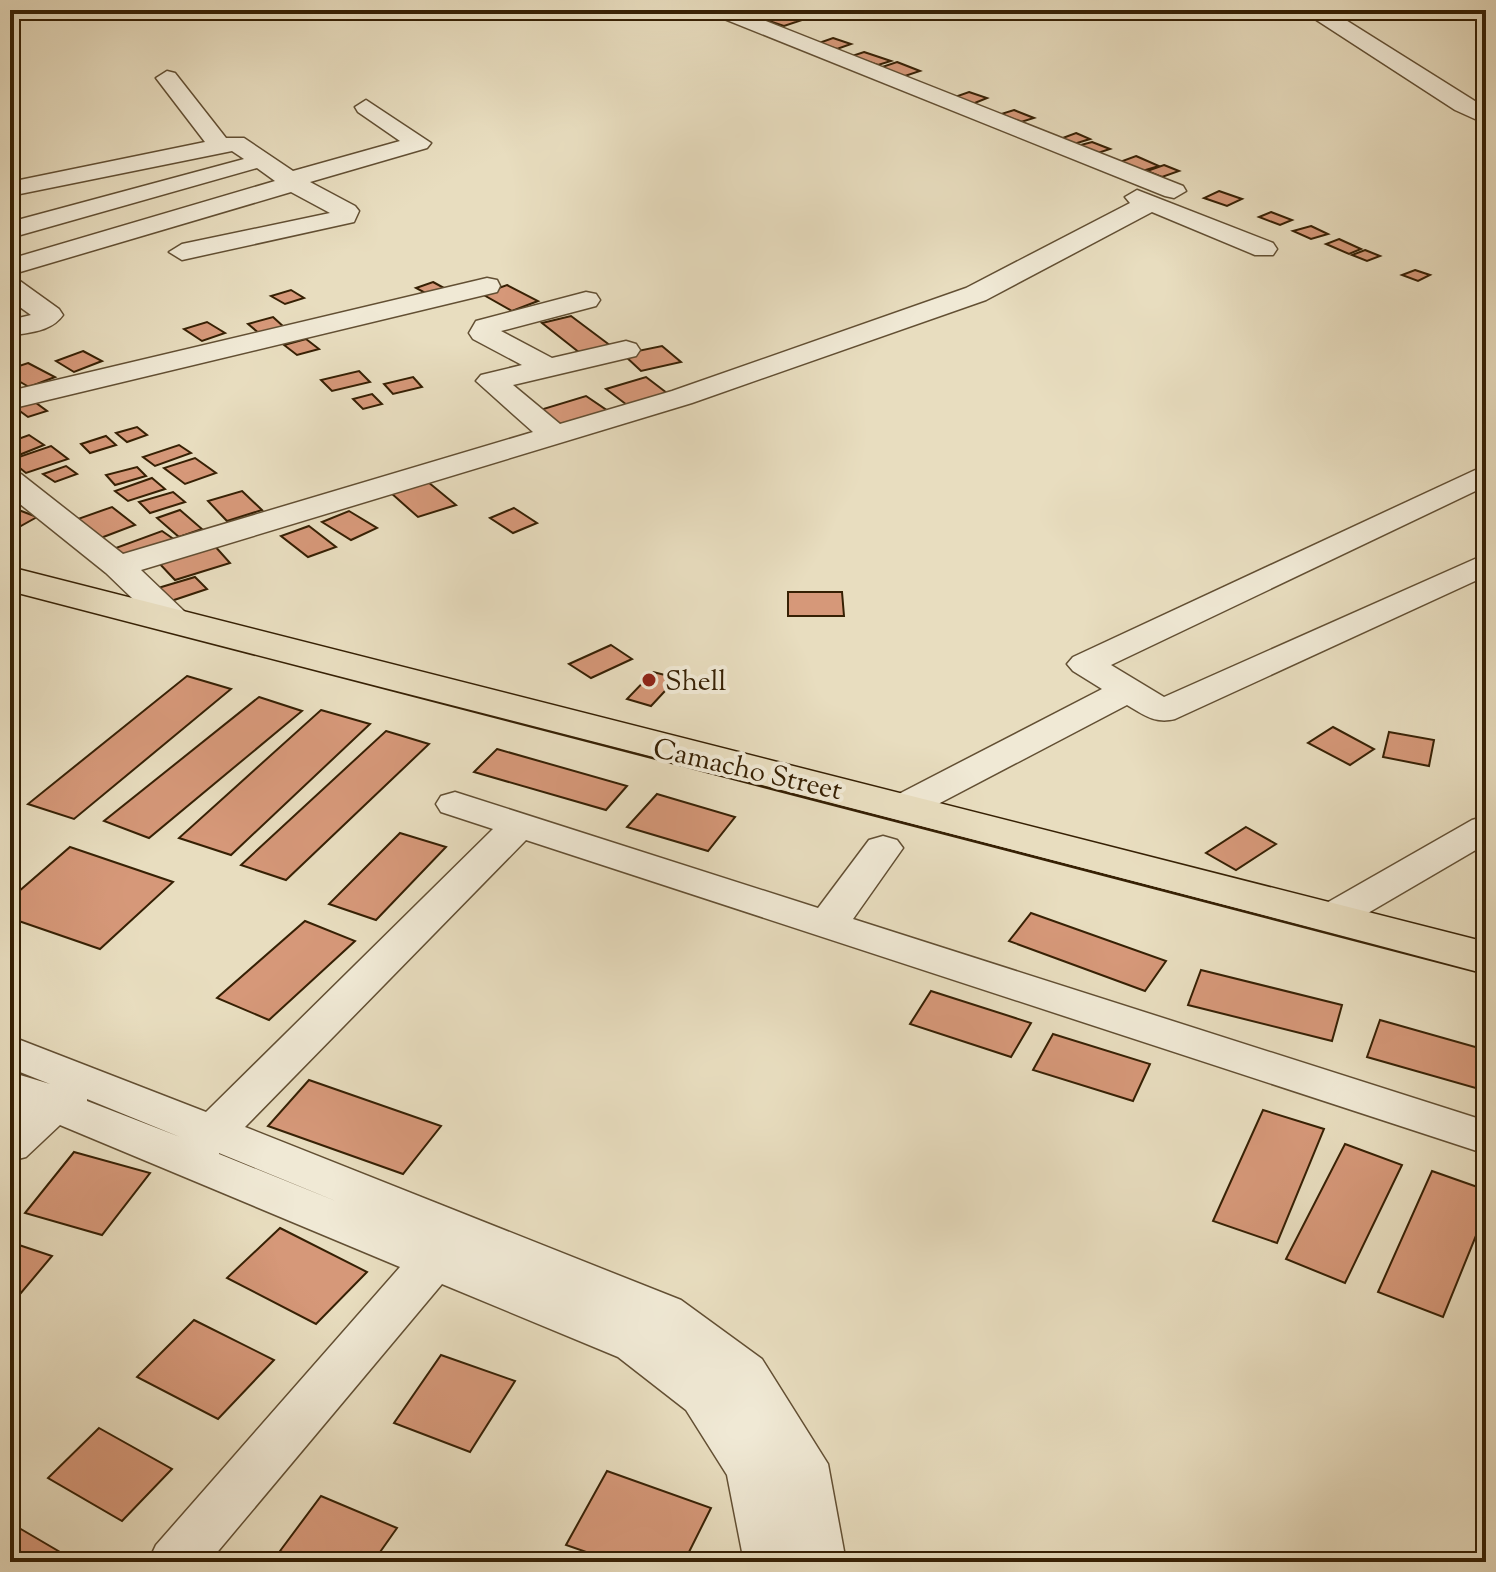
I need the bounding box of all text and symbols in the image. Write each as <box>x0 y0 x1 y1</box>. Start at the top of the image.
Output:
place label: Shell <box>665 663 727 703</box>
marker: Shell <box>640 671 658 689</box>
street label: Camacho Street <box>649 730 846 812</box>

